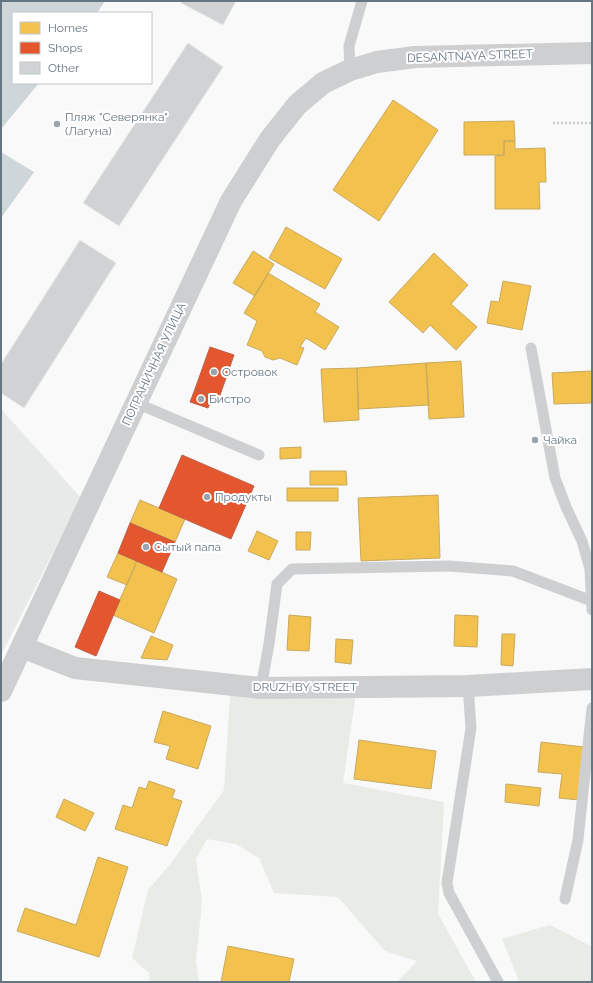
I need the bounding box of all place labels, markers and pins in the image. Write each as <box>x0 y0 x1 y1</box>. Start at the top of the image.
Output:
place label: Пляж "Северянка" (Лагуна) <box>65 110 168 138</box>
marker: Пляж "Северянка" (Лагуна) <box>52 119 62 129</box>
place label: Островок <box>222 365 278 379</box>
marker: Островок <box>209 367 219 377</box>
place label: Бистро <box>209 392 251 406</box>
marker: Бистро <box>196 394 206 404</box>
place label: Чайка <box>543 433 577 447</box>
marker: Чайка <box>530 435 540 445</box>
place label: Продукты <box>215 490 272 504</box>
marker: Продукты <box>202 492 212 502</box>
place label: Сытый папа <box>154 540 221 554</box>
marker: Сытый папа <box>141 542 151 552</box>

